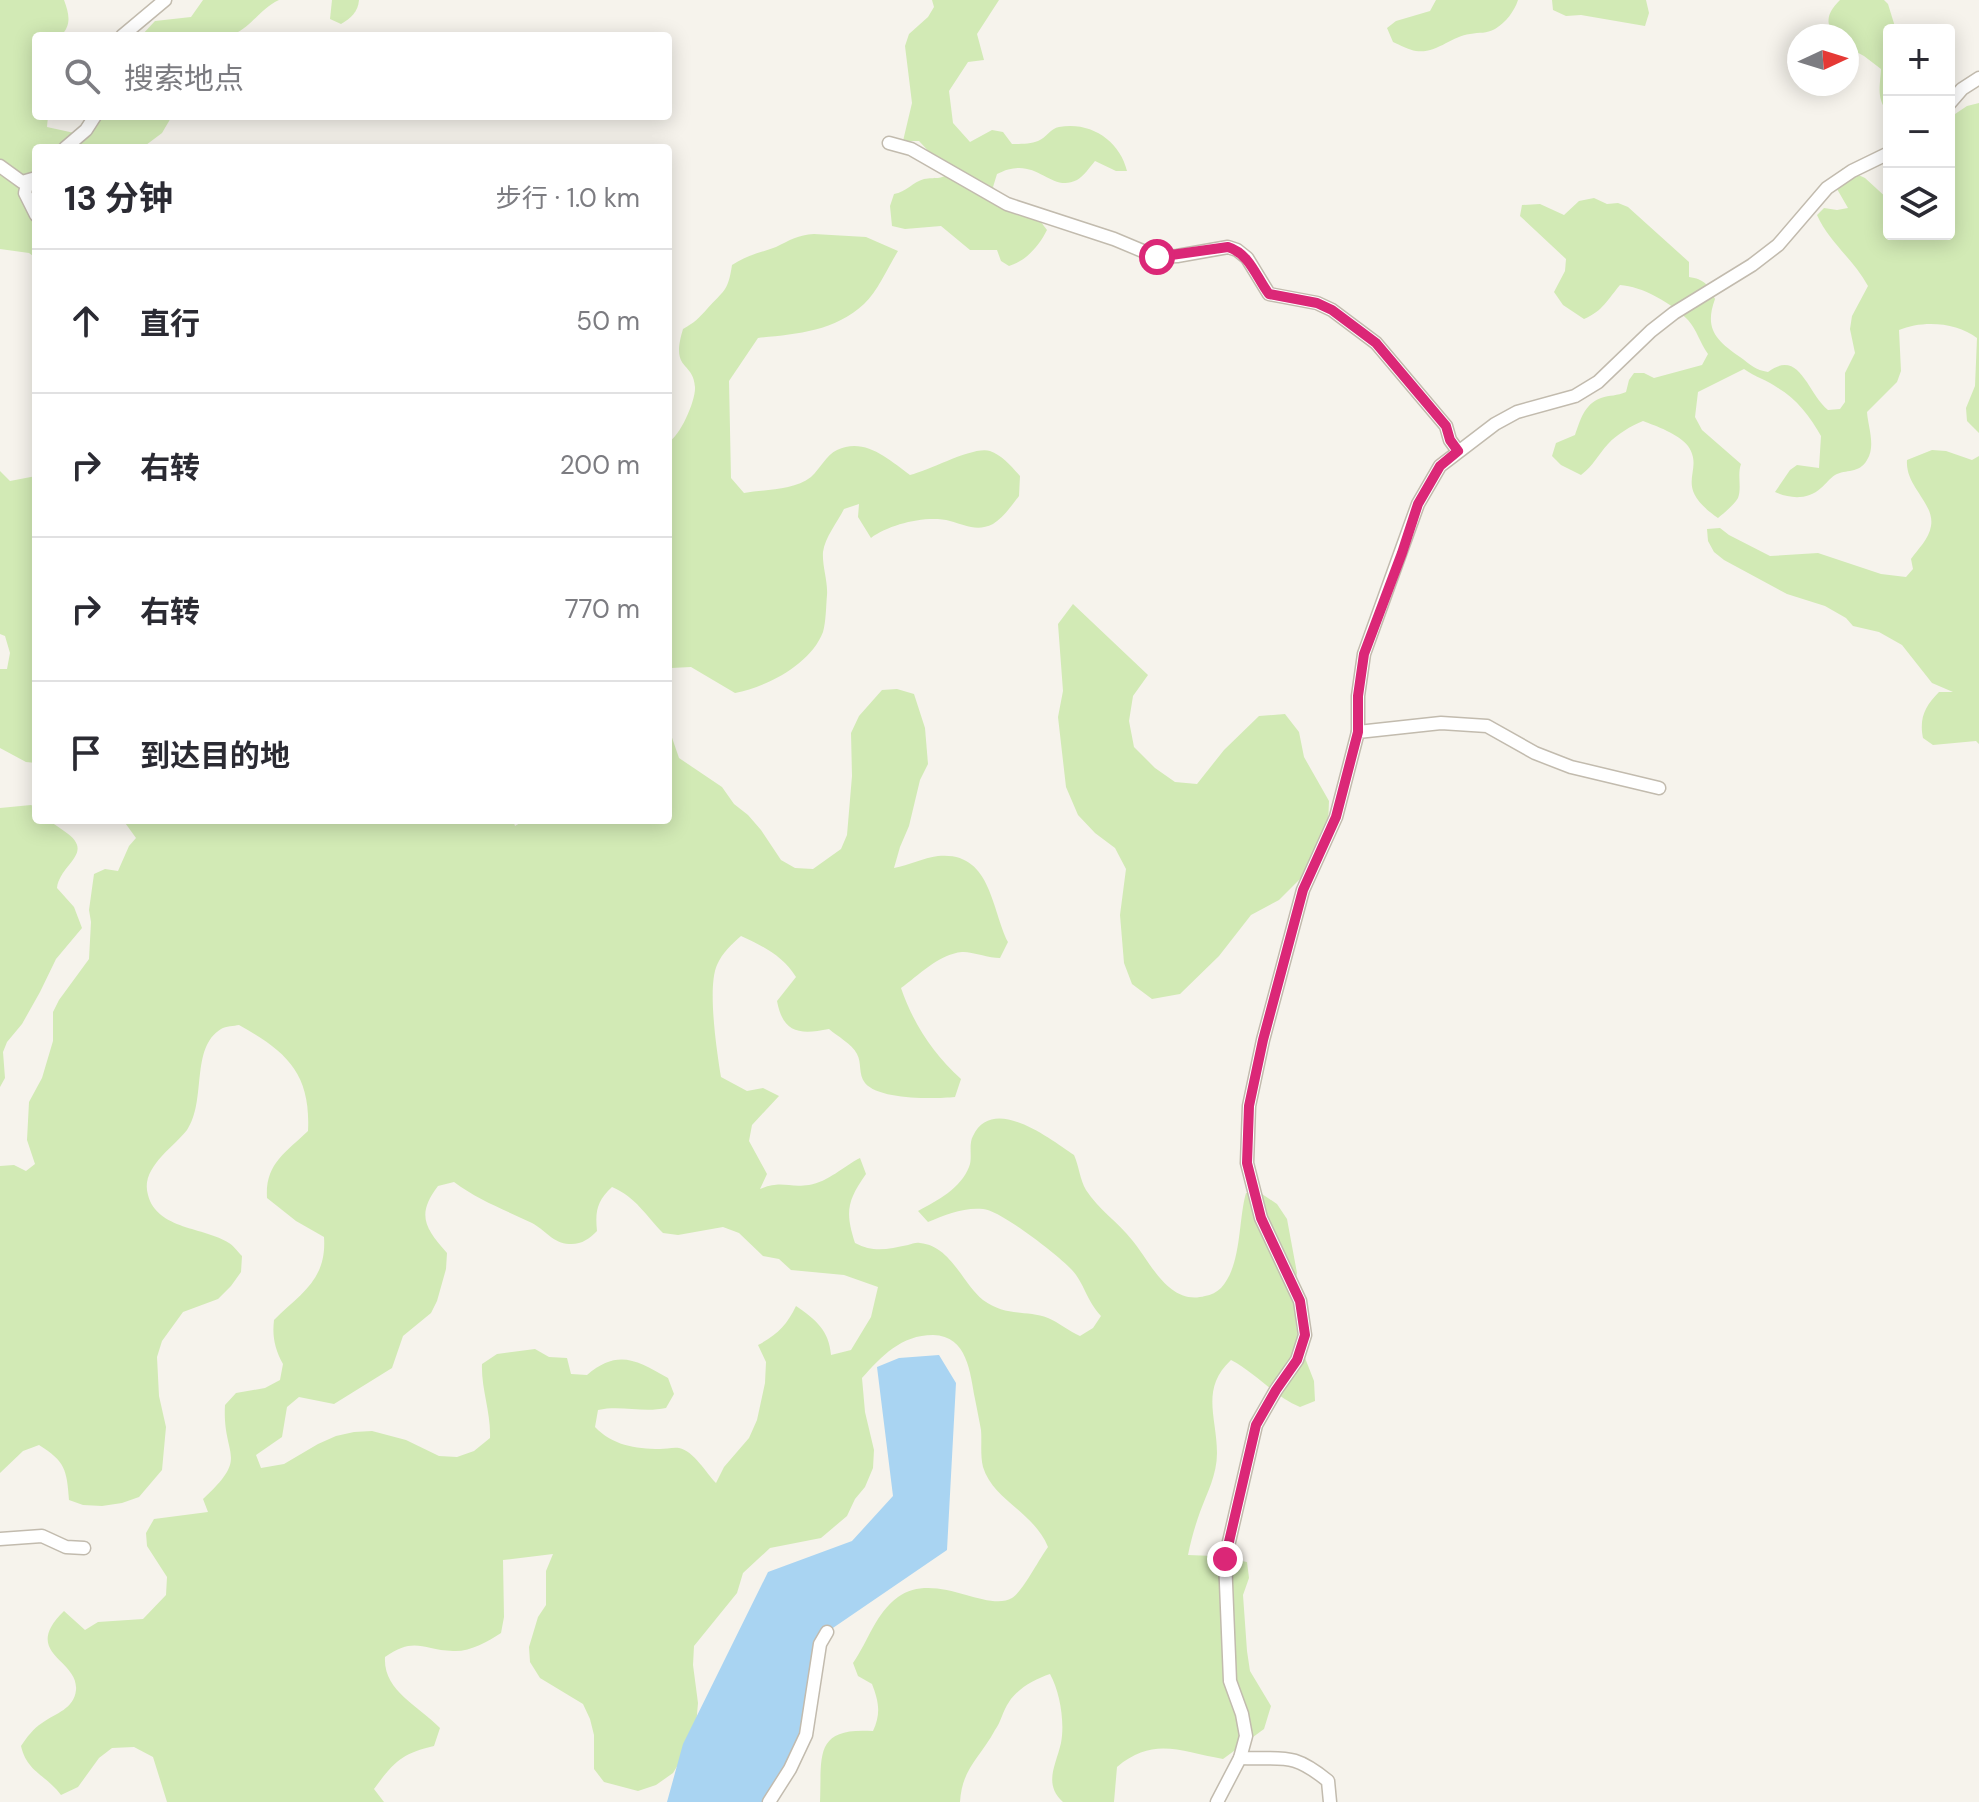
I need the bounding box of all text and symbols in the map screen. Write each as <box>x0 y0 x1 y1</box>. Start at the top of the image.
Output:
north arrow <box>1787 24 1859 96</box>
map controls <box>1883 24 1955 240</box>
button: + <box>1883 24 1955 96</box>
search box <box>32 32 672 120</box>
icon: search <box>60 54 104 98</box>
text: 搜索地点 <box>124 59 244 98</box>
button: − <box>1883 96 1955 168</box>
button: layers <box>1883 168 1955 240</box>
text: 13 分钟 <box>64 176 173 221</box>
text: 步行 · 1.0 km <box>496 181 640 215</box>
route start <box>1139 239 1175 275</box>
icon: ahead <box>64 299 108 343</box>
text: 直行 <box>140 304 200 343</box>
text: 50 m <box>576 304 640 338</box>
icon: right <box>64 443 108 487</box>
text: 右转 <box>140 448 200 487</box>
text: 200 m <box>560 448 640 482</box>
icon: right <box>64 587 108 631</box>
text: 右转 <box>140 592 200 631</box>
text: 770 m <box>565 592 640 626</box>
icon: arrive <box>64 731 108 775</box>
text: 到达目的地 <box>140 736 290 775</box>
route end <box>1207 1541 1243 1577</box>

